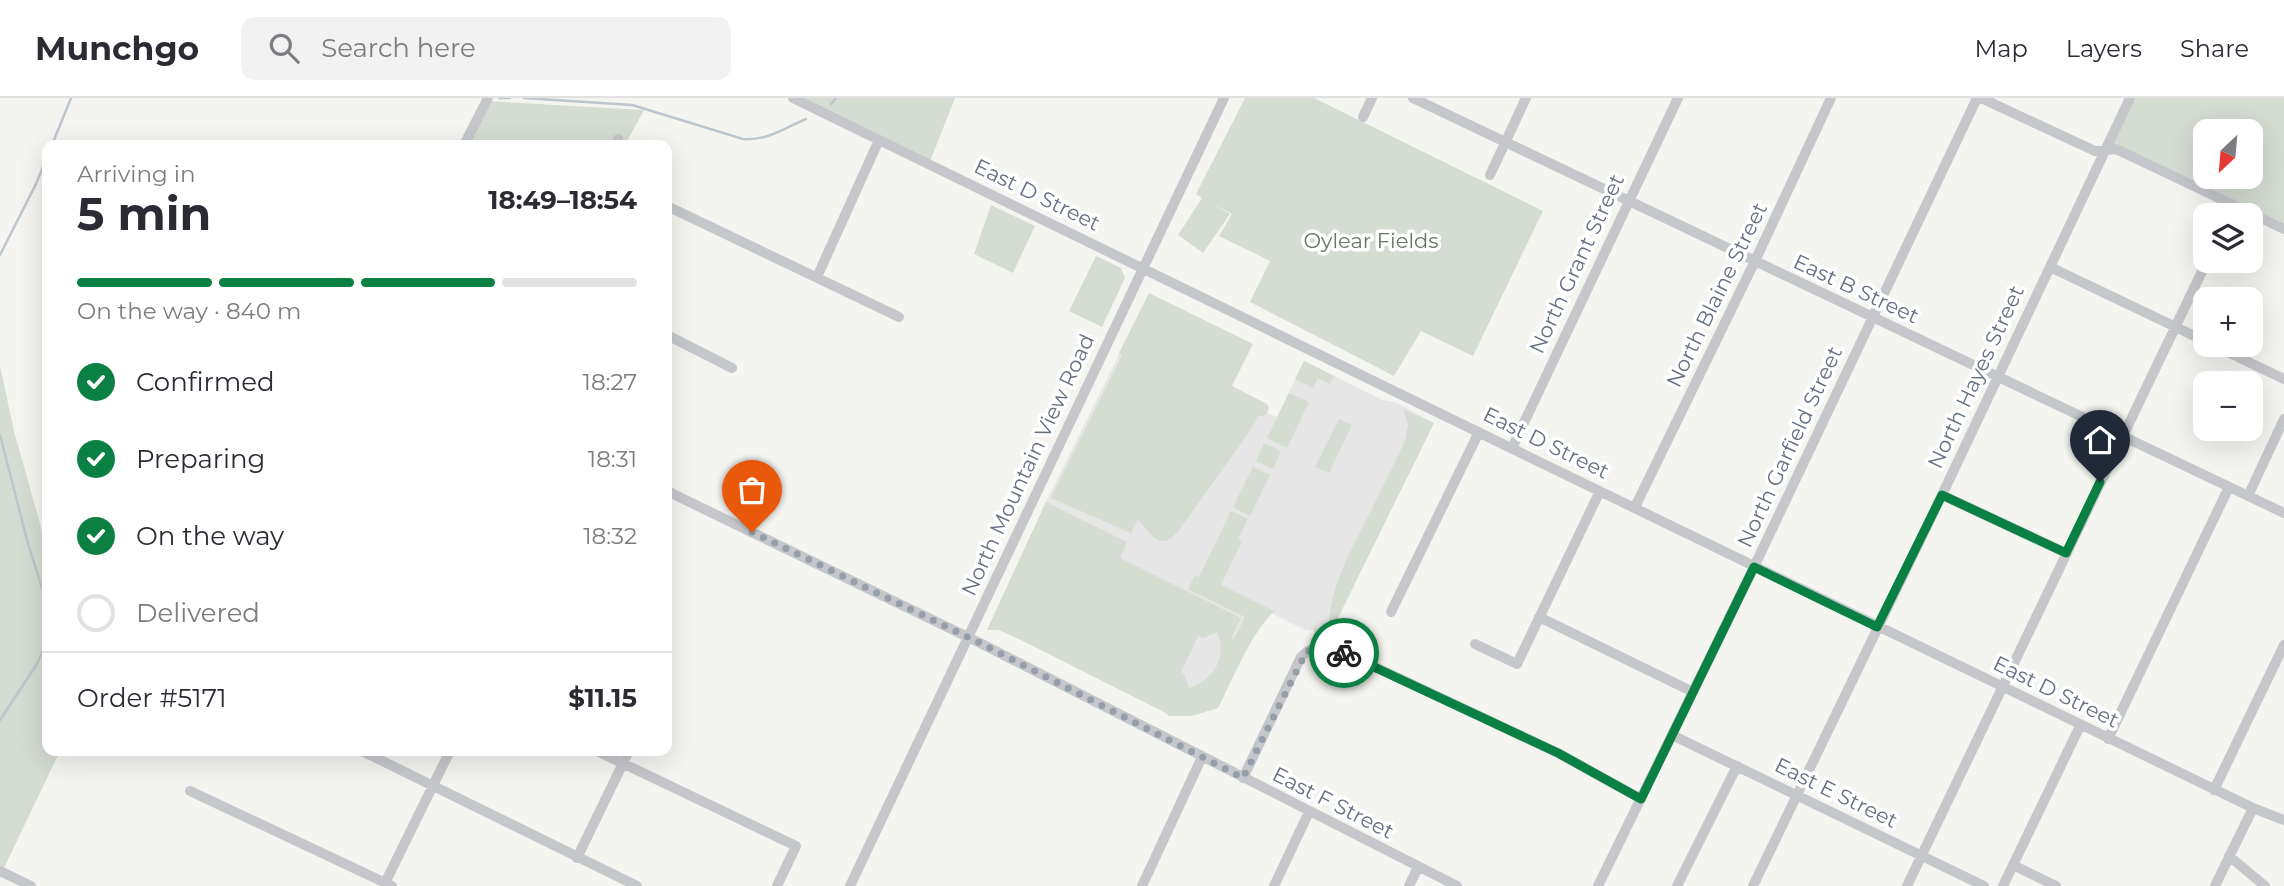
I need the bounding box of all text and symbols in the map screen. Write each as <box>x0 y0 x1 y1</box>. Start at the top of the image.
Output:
search box <box>241 17 731 80</box>
text: Munchgo <box>35 28 199 68</box>
icon: search <box>265 29 303 67</box>
text: Search here <box>321 32 476 64</box>
text: Map <box>1974 34 2028 63</box>
text: Layers <box>2066 34 2142 63</box>
text: Share <box>2180 34 2249 63</box>
north arrow <box>2193 119 2263 189</box>
map controls <box>2193 119 2263 441</box>
street label: East D Street <box>970 153 1104 236</box>
text: Arriving in <box>77 160 196 188</box>
street label: North Grant Street <box>1524 170 1629 357</box>
text: 18:49–18:54 <box>488 184 637 216</box>
text: 5 min <box>77 185 211 242</box>
street label: North Blaine Street <box>1661 198 1772 391</box>
button: layers <box>2193 203 2263 273</box>
park label: Oylear Fields <box>1303 228 1439 253</box>
street label: East B Street <box>1790 249 1923 328</box>
street label: North Hayes Street <box>1922 281 2029 472</box>
button: + <box>2193 287 2263 357</box>
text: On the way · 840 m <box>77 297 301 325</box>
street label: North Mountain View Road <box>956 330 1099 600</box>
street label: North Garfield Street <box>1732 342 1847 551</box>
icon: check <box>77 363 115 401</box>
text: Confirmed <box>136 366 275 398</box>
text: 18:27 <box>583 368 637 396</box>
button: − <box>2193 371 2263 441</box>
street label: East D Street <box>1479 401 1613 484</box>
pin <box>2070 410 2130 482</box>
icon: home <box>2081 421 2119 459</box>
icon: check <box>77 440 115 478</box>
text: Preparing <box>136 443 265 475</box>
text: 18:31 <box>588 445 637 473</box>
pin <box>722 460 782 532</box>
icon: bag <box>733 471 771 509</box>
icon: check <box>77 517 115 555</box>
text: On the way <box>136 520 284 552</box>
text: 18:32 <box>583 522 637 550</box>
text: Delivered <box>136 597 260 629</box>
courier <box>1309 618 1379 688</box>
icon: bike <box>1325 634 1363 672</box>
street label: East D Street <box>1989 650 2123 733</box>
text: Order #5171 <box>77 682 227 714</box>
text: $11.15 <box>568 682 637 714</box>
street label: East E Street <box>1771 752 1902 833</box>
street label: East F Street <box>1268 761 1398 844</box>

